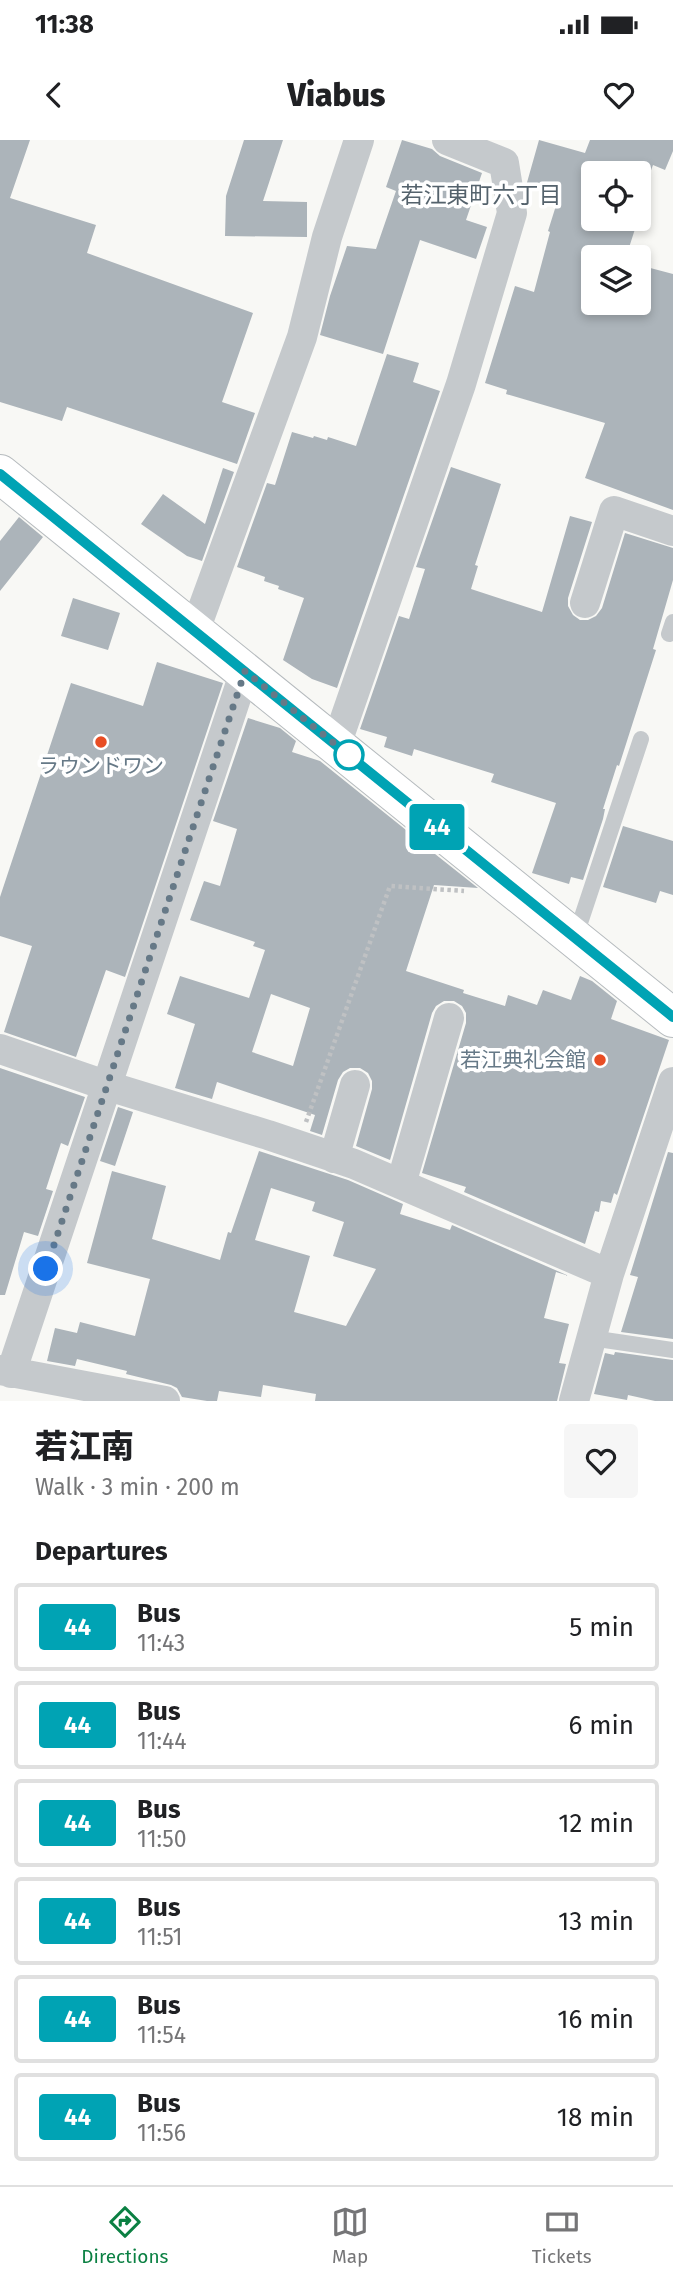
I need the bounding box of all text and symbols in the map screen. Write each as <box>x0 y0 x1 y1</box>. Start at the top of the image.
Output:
text: 11:38 <box>35 9 94 40</box>
icon: back <box>35 76 73 114</box>
text: Viabus <box>288 76 385 114</box>
icon: heart <box>600 76 638 114</box>
map controls <box>581 161 651 315</box>
button: locate <box>581 161 651 231</box>
district label: 若江東町六丁目 <box>401 181 562 209</box>
button: layers <box>581 245 651 315</box>
marker: ラウンドワン <box>93 734 109 750</box>
unlabelled marker <box>334 740 364 770</box>
place label: ラウンドワン <box>38 753 164 779</box>
line badge: 44 <box>406 804 468 850</box>
text: 44 <box>423 813 451 841</box>
place label: 若江典礼会館 <box>460 1047 586 1073</box>
marker: 若江典礼会館 <box>592 1052 608 1068</box>
your location <box>28 1251 63 1286</box>
button: heart <box>564 1424 638 1498</box>
text: 若江南 <box>35 1427 134 1467</box>
text: Walk · 3 min · 200 m <box>35 1473 240 1501</box>
text: Departures <box>35 1536 168 1567</box>
text: Bus <box>137 1598 180 1629</box>
text: 5 min <box>569 1612 634 1643</box>
text: 44 <box>64 1613 91 1641</box>
text: 11:43 <box>137 1629 185 1657</box>
text: Bus <box>137 1696 180 1727</box>
text: 6 min <box>568 1710 634 1741</box>
text: 44 <box>64 1711 91 1739</box>
text: 11:44 <box>137 1727 186 1755</box>
text: Bus <box>137 1794 180 1825</box>
text: 12 min <box>558 1808 634 1839</box>
text: 44 <box>64 1809 91 1837</box>
text: 11:50 <box>137 1825 187 1853</box>
text: Bus <box>137 1892 180 1923</box>
text: 13 min <box>558 1906 634 1937</box>
text: 44 <box>64 1907 91 1935</box>
text: 11:51 <box>137 1923 183 1951</box>
text: Bus <box>137 1990 180 2021</box>
text: 16 min <box>557 2004 634 2035</box>
text: 44 <box>64 2005 91 2033</box>
text: 11:54 <box>137 2021 186 2049</box>
text: Bus <box>137 2088 180 2119</box>
text: 18 min <box>557 2102 634 2133</box>
text: 44 <box>64 2103 91 2131</box>
text: 11:56 <box>137 2119 186 2147</box>
tab: Directions <box>81 2203 168 2268</box>
tab: Map <box>331 2203 369 2268</box>
tab: Tickets <box>532 2203 592 2268</box>

